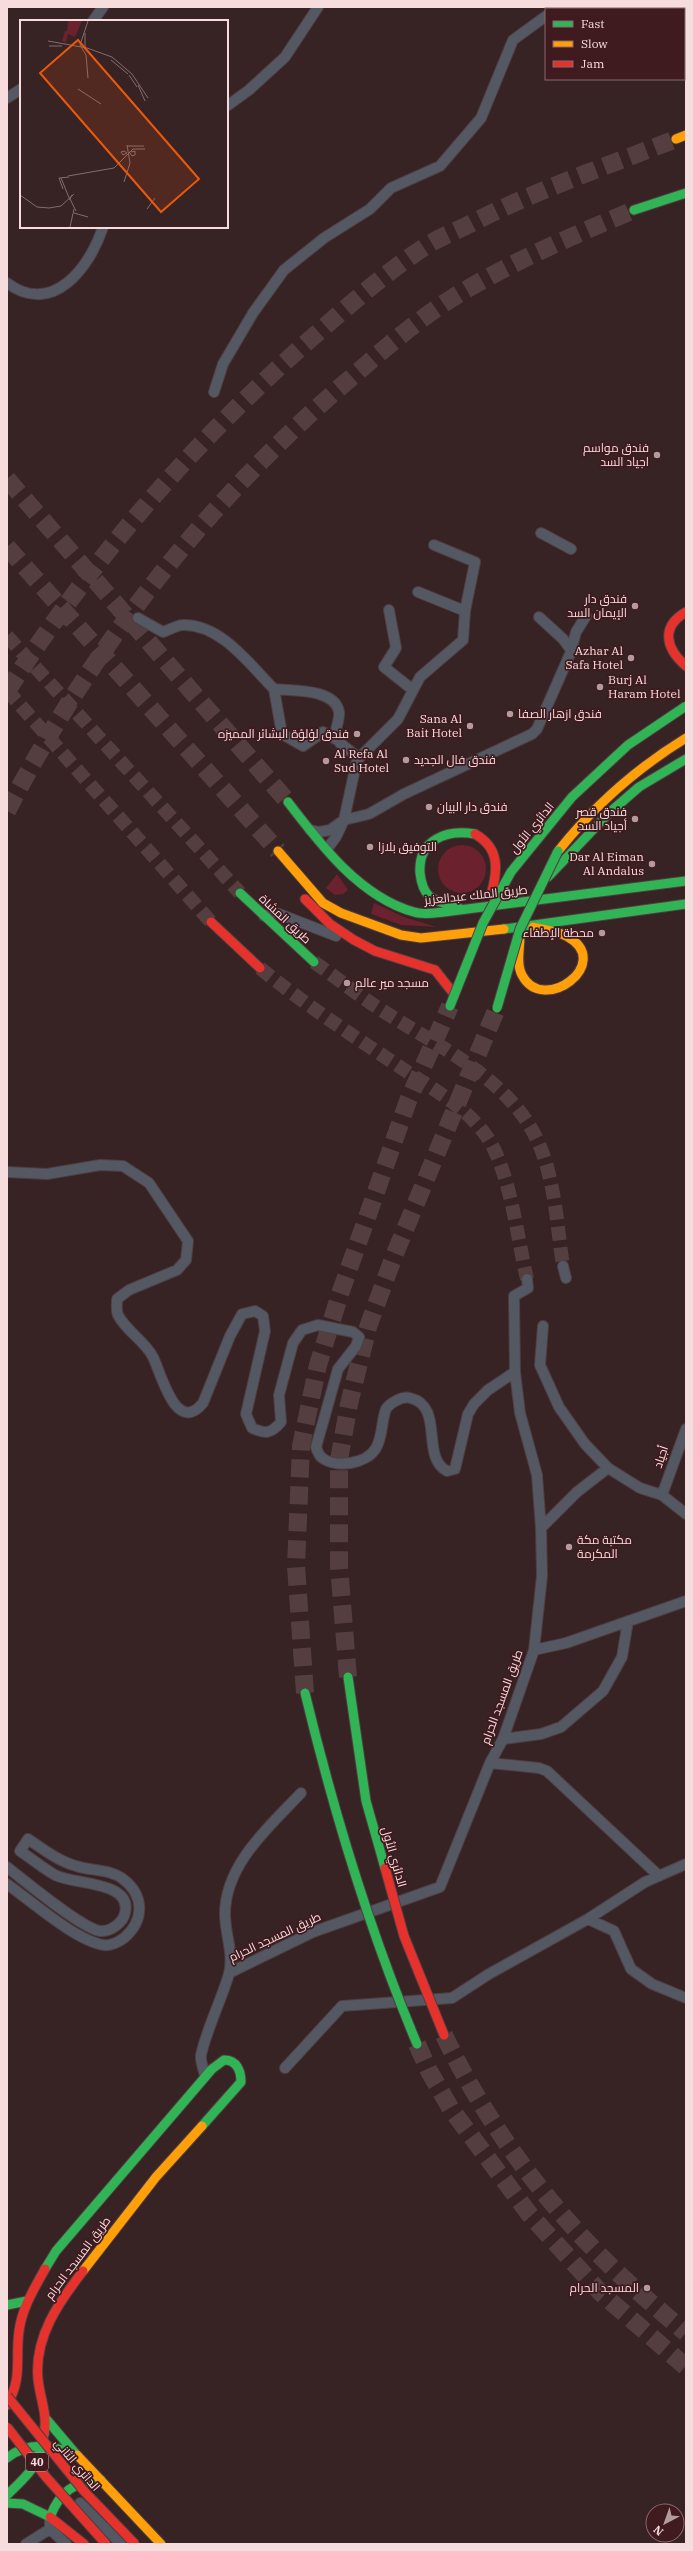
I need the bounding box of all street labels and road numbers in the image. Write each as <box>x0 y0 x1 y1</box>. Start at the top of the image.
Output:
street label: الدائري الأول <box>506 799 559 858</box>
street label: طريق الملك عبدالعزيز <box>423 882 528 907</box>
street label: طريق المشاة <box>256 891 315 947</box>
street label: أجياد <box>650 1444 671 1470</box>
street label: طريق المسجد الحرام <box>477 1647 527 1747</box>
street label: الدائري الأول <box>376 1825 410 1890</box>
street label: طريق المسجد الحرام <box>226 1909 324 1965</box>
street label: طريق المسجد الحرام <box>42 2213 114 2303</box>
street label: الدائري الثاني <box>49 2435 104 2496</box>
road number: 40 <box>26 2453 48 2471</box>

